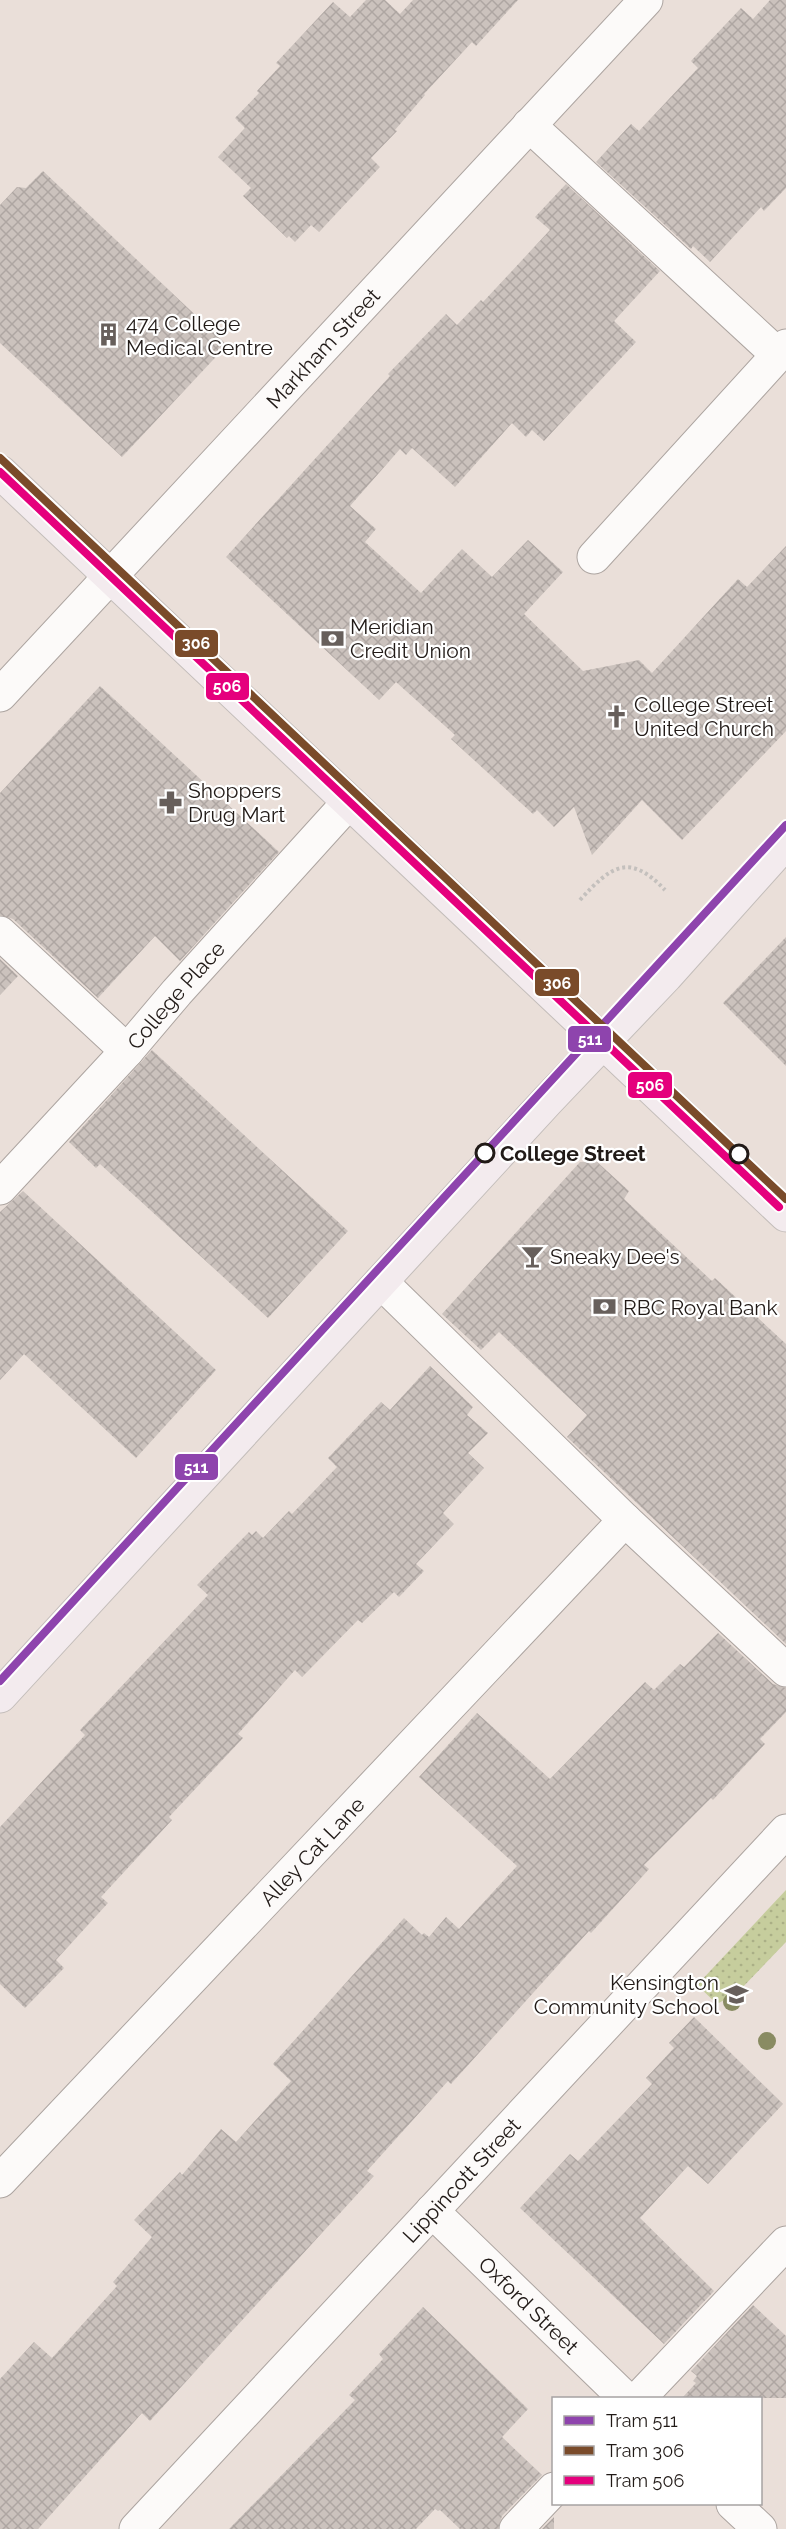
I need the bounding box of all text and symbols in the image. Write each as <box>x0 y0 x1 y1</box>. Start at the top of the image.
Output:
street label: Markham Street <box>261 283 385 413</box>
place label: 474 College Medical Centre <box>126 311 273 360</box>
building icon: 474 College Medical Centre <box>95 322 121 348</box>
place label: Meridian Credit Union <box>350 614 471 663</box>
bank icon: Meridian Credit Union <box>319 625 345 651</box>
line badge: 306 <box>174 629 219 658</box>
text: 306 <box>182 634 211 653</box>
line badge: 506 <box>205 672 250 701</box>
text: 506 <box>213 677 241 696</box>
place label: College Street United Church <box>634 692 774 741</box>
church icon: College Street United Church <box>603 703 629 729</box>
place label: Shoppers Drug Mart <box>188 778 285 827</box>
pharmacy icon: Shoppers Drug Mart <box>157 789 183 815</box>
street label: College Place <box>122 936 230 1054</box>
line badge: 306 <box>534 968 580 997</box>
text: 306 <box>543 974 572 993</box>
line badge: 511 <box>567 1025 612 1053</box>
text: 511 <box>578 1030 602 1049</box>
line badge: 506 <box>627 1071 673 1099</box>
text: 506 <box>636 1076 664 1095</box>
place label: College Street <box>500 1141 646 1166</box>
marker: College Street <box>475 1143 495 1163</box>
unlabelled marker <box>729 1144 749 1164</box>
bar icon: Sneaky Dee's <box>519 1243 545 1269</box>
place label: Sneaky Dee's <box>550 1244 680 1269</box>
bank icon: RBC Royal Bank <box>592 1294 618 1320</box>
place label: RBC Royal Bank <box>623 1295 778 1320</box>
line badge: 511 <box>174 1453 219 1481</box>
text: 511 <box>184 1458 208 1477</box>
street label: Alley Cat Lane <box>255 1792 369 1911</box>
place label: Kensington Community School <box>534 1970 719 2019</box>
school or university icon: Kensington Community School <box>724 1981 750 2007</box>
street label: Lippincott Street <box>397 2112 525 2247</box>
street label: Oxford Street <box>474 2251 584 2359</box>
legend <box>552 2397 762 2505</box>
text: Tram 511 <box>606 2410 678 2431</box>
text: Tram 306 <box>606 2440 684 2461</box>
text: Tram 506 <box>606 2470 684 2491</box>

